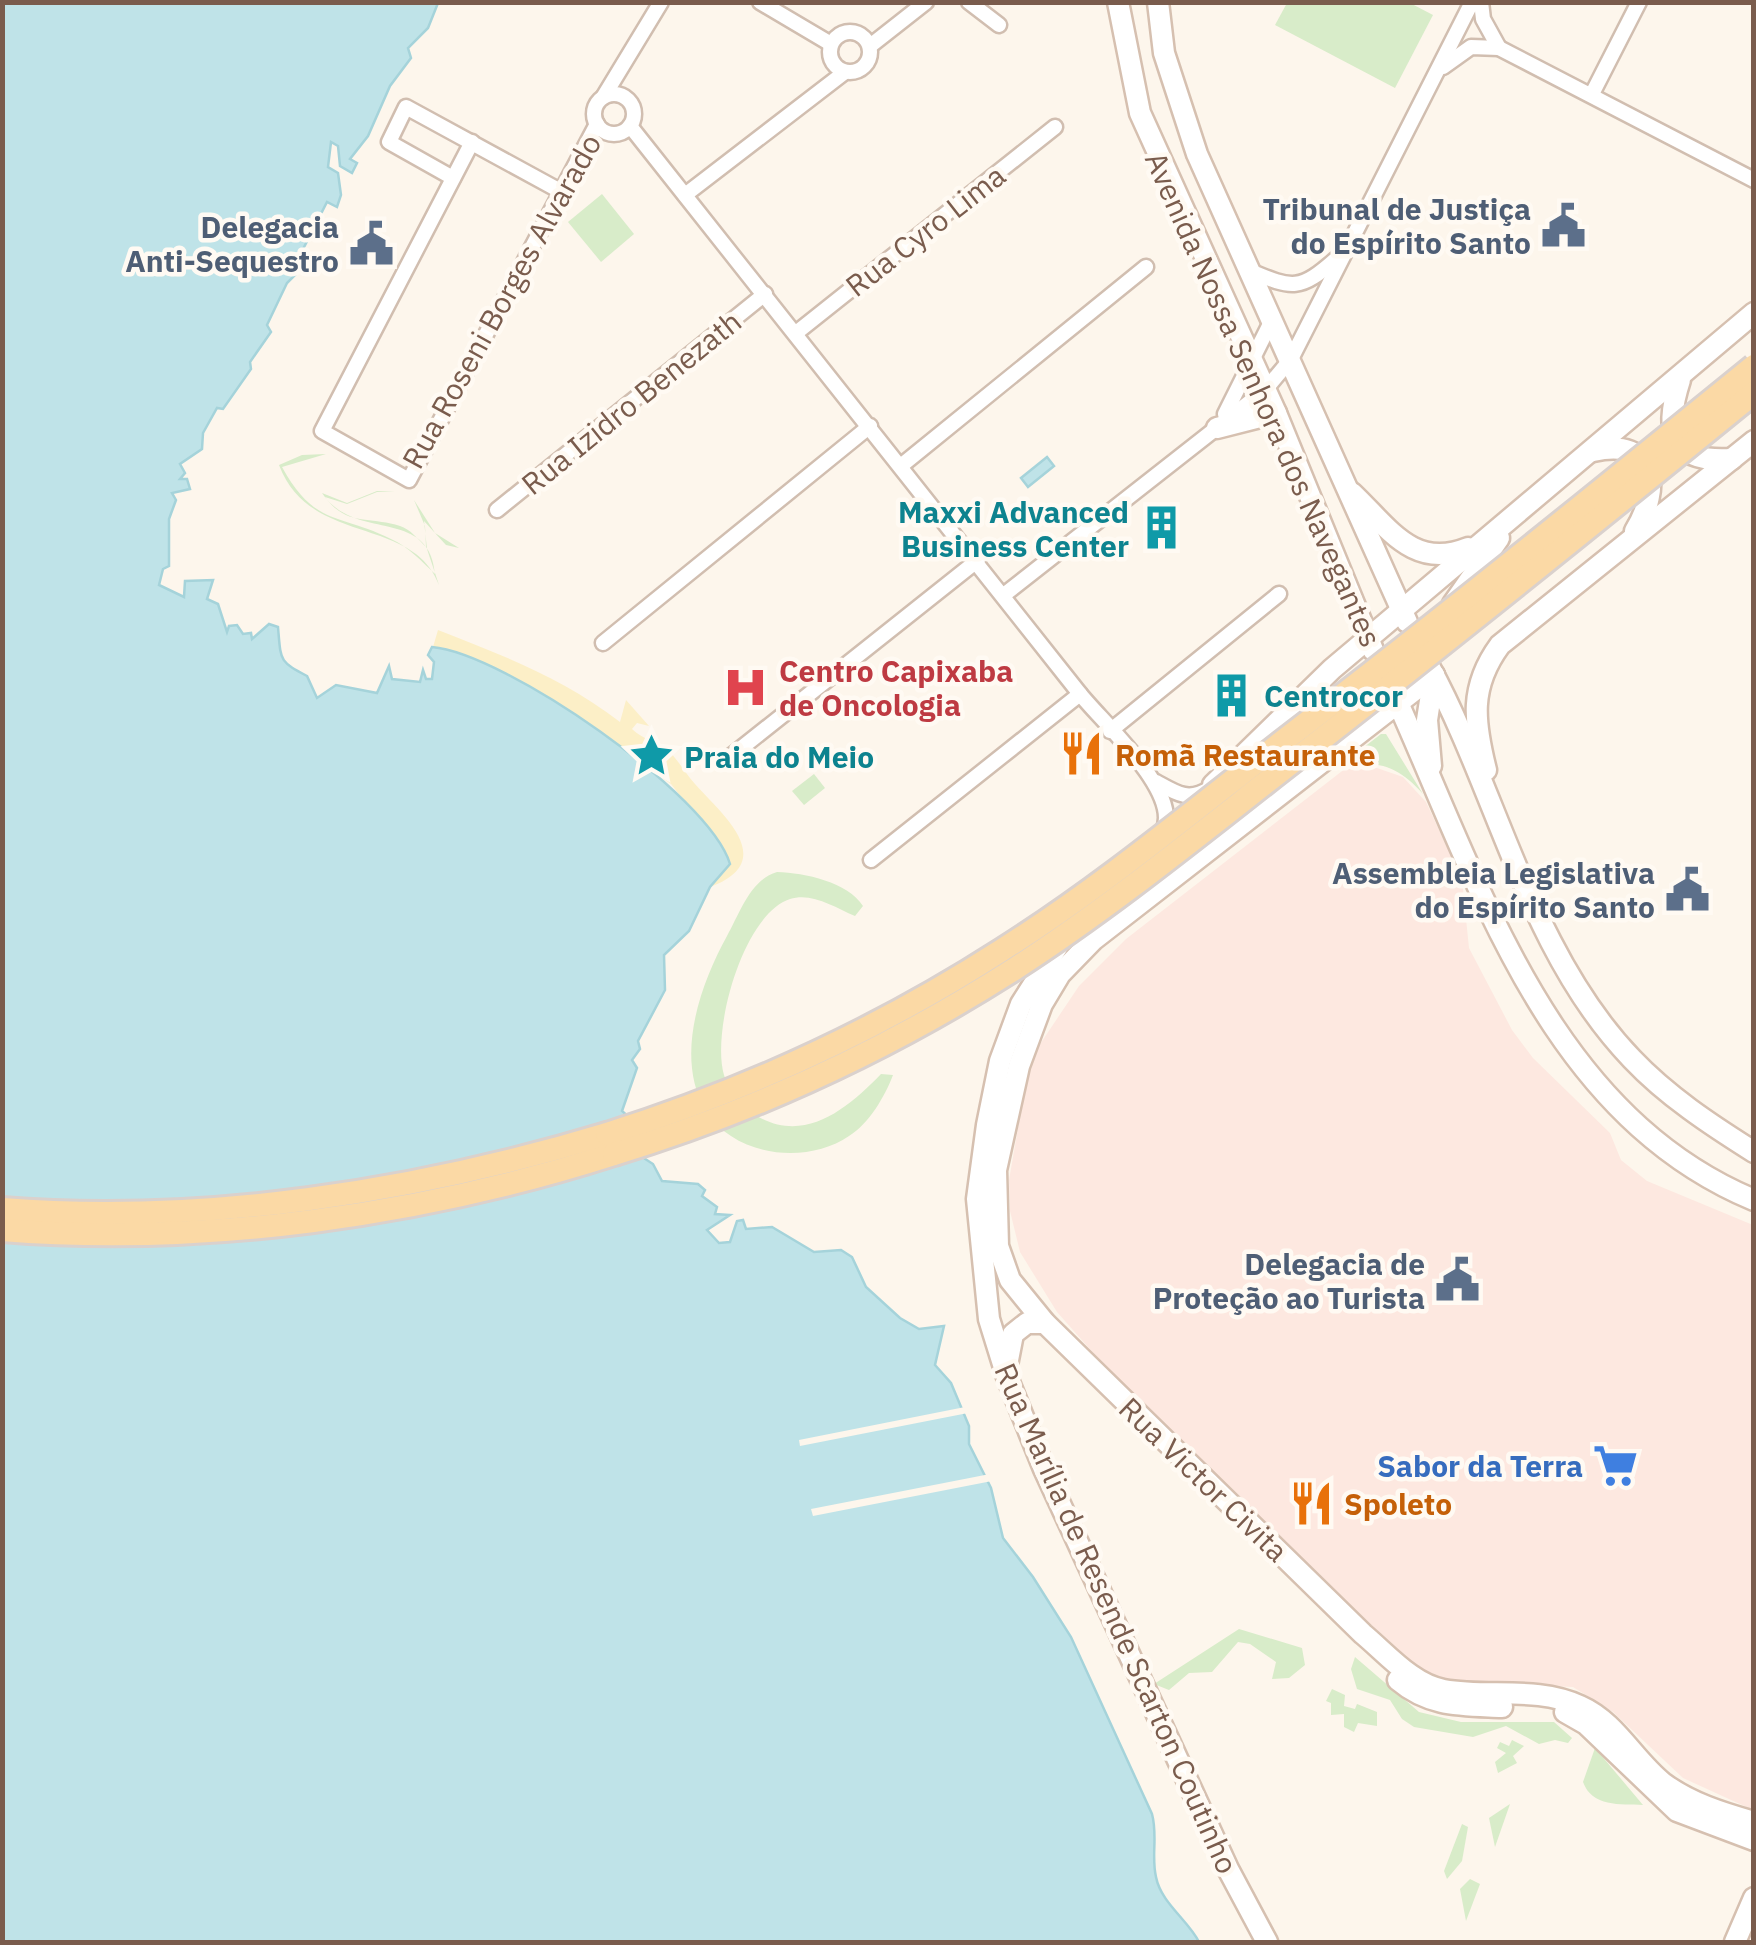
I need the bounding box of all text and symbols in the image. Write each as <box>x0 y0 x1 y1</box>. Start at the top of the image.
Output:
street label: Rua Roseni Borges Alvarado <box>393 127 609 475</box>
street label: Avenida Nossa Senhora dos Navegantes <box>1137 145 1391 653</box>
street label: Rua Cyro Lima <box>837 155 1013 305</box>
place label: Tribunal de Justiça do Espírito Santo <box>1263 189 1531 262</box>
public building icon: Tribunal de Justiça do Espírito Santo <box>1540 201 1588 249</box>
place label: Delegacia Anti-Sequestro <box>125 207 339 280</box>
public building icon: Delegacia Anti-Sequestro <box>348 219 396 267</box>
street label: Rua Izidro Benezath <box>513 301 749 503</box>
place label: Maxxi Advanced Business Center <box>898 492 1129 565</box>
building icon: Maxxi Advanced Business Center <box>1138 504 1186 552</box>
place label: Centro Capixaba de Oncologia <box>779 651 1013 724</box>
hospital icon: Centro Capixaba de Oncologia <box>722 663 770 711</box>
building icon: Centrocor <box>1207 671 1255 719</box>
place label: Centrocor <box>1264 676 1403 715</box>
restaurant icon: Romã Restaurante <box>1058 730 1106 778</box>
place icon: Praia do Meio <box>627 732 675 780</box>
place label: Romã Restaurante <box>1115 735 1376 774</box>
place label: Praia do Meio <box>684 737 874 776</box>
place label: Assembleia Legislativa do Espírito Santo <box>1332 853 1655 926</box>
public building icon: Assembleia Legislativa do Espírito Santo <box>1664 865 1712 913</box>
place label: Delegacia de Proteção ao Turista <box>1153 1244 1425 1317</box>
public building icon: Delegacia de Proteção ao Turista <box>1434 1256 1482 1304</box>
street label: Rua Marília de Resende Scarton Coutinho <box>986 1357 1248 1879</box>
street label: Rua Victor Civita <box>1111 1388 1297 1570</box>
supermarket icon: Sabor da Terra <box>1592 1441 1640 1489</box>
place label: Sabor da Terra <box>1377 1446 1583 1485</box>
restaurant icon: Spoleto <box>1287 1479 1335 1527</box>
place label: Spoleto <box>1344 1484 1452 1523</box>

